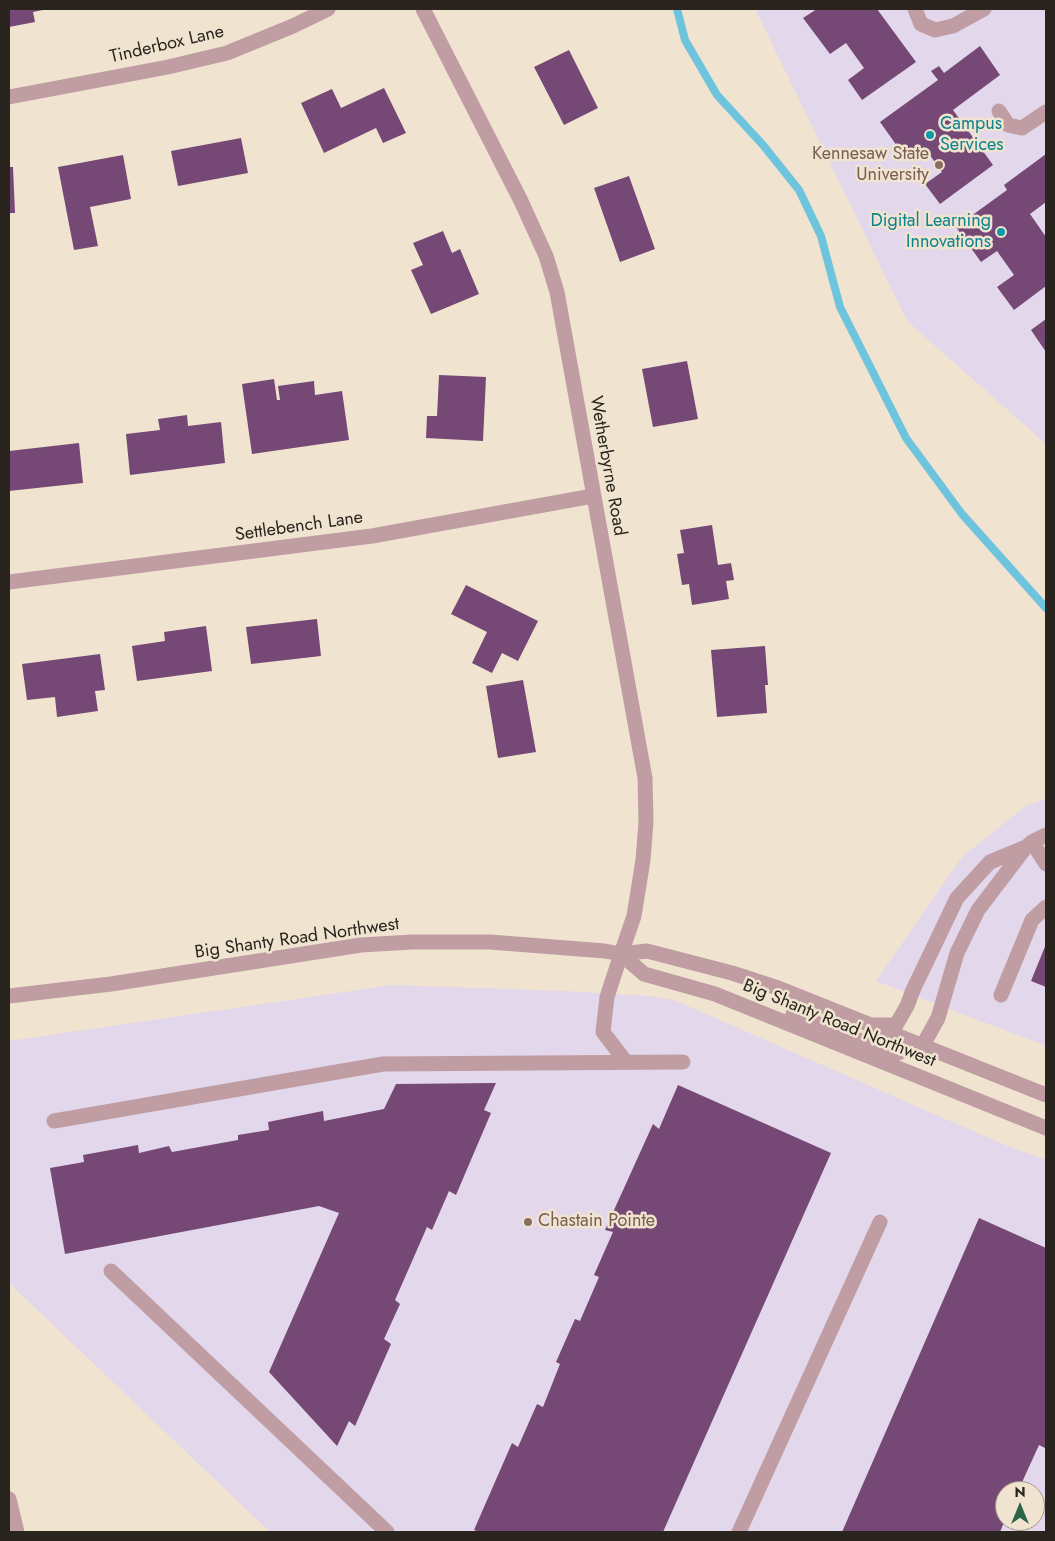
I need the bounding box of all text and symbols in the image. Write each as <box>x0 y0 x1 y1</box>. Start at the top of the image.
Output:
street label: Tinderbox Lane <box>108 21 226 69</box>
place label: Campus Services <box>940 114 1004 156</box>
marker: Campus Services <box>924 129 936 141</box>
place label: Kennesaw State University <box>812 144 929 186</box>
marker: Kennesaw State University <box>933 159 945 171</box>
place label: Digital Learning Innovations <box>871 211 991 253</box>
marker: Digital Learning Innovations <box>995 226 1007 238</box>
street label: Wetherbyrne Road <box>584 394 630 538</box>
street label: Settlebench Lane <box>234 507 364 547</box>
street label: Big Shanty Road Northwest <box>193 914 401 964</box>
street label: Big Shanty Road Northwest <box>739 975 939 1073</box>
place label: Chastain Pointe <box>538 1211 655 1233</box>
marker: Chastain Pointe <box>522 1216 534 1228</box>
north arrow <box>995 1481 1045 1531</box>
text: N <box>1014 1482 1026 1502</box>

